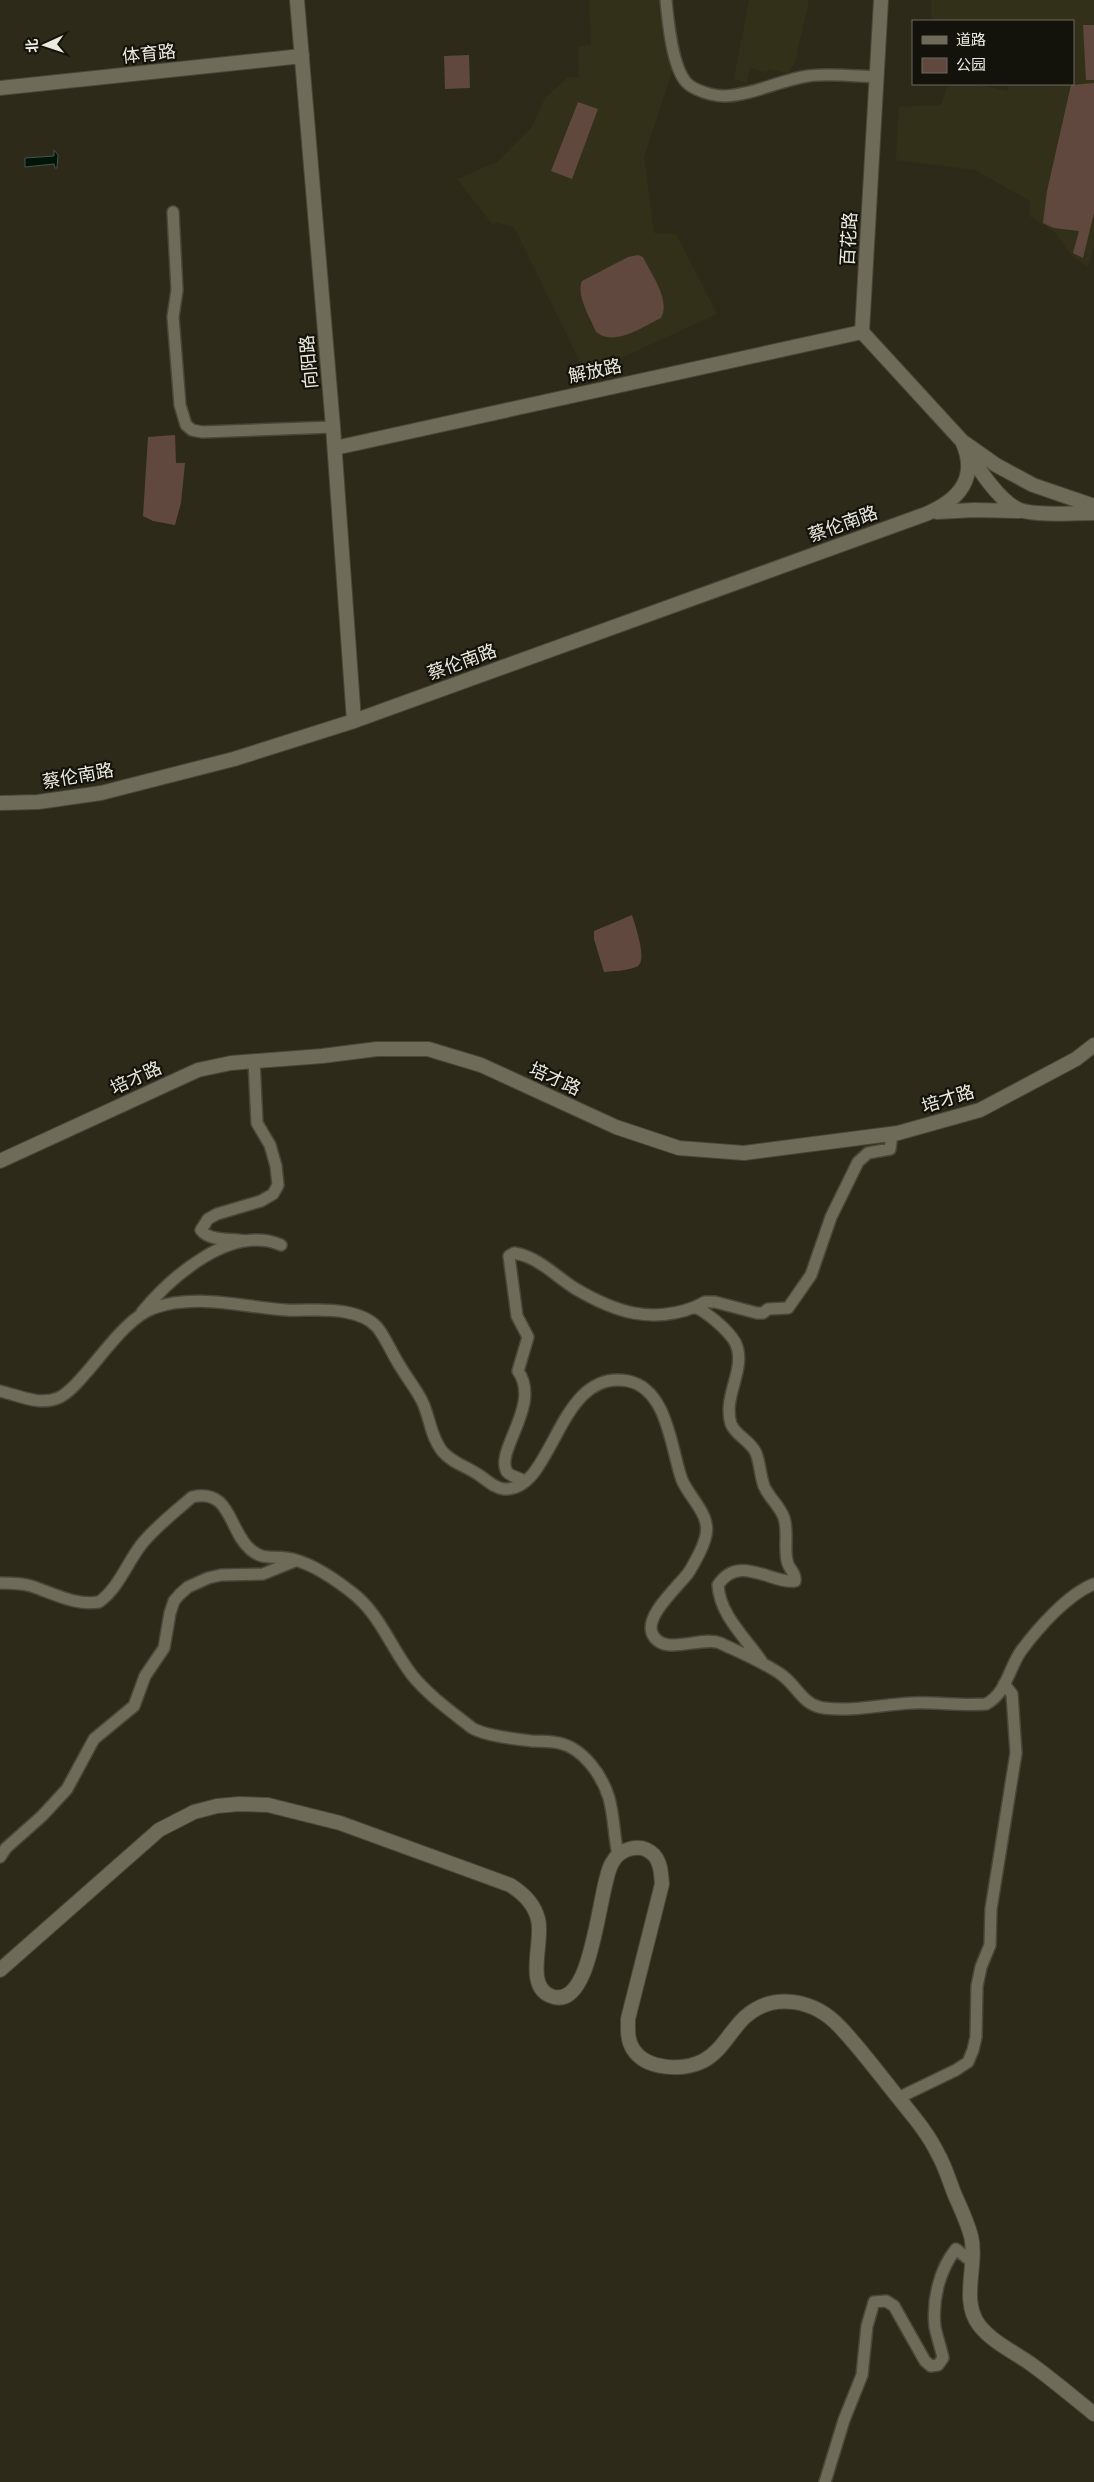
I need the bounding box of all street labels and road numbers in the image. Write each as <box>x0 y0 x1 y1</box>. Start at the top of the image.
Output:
street label: 体育路 <box>121 38 177 70</box>
street label: 百花路 <box>835 211 863 267</box>
street label: 向阳路 <box>294 334 324 390</box>
street label: 解放路 <box>566 353 624 389</box>
street label: 蔡伦南路 <box>805 499 881 549</box>
street label: 蔡伦南路 <box>424 637 500 687</box>
street label: 蔡伦南路 <box>40 757 116 795</box>
street label: 培才路 <box>106 1055 166 1101</box>
street label: 培才路 <box>525 1056 585 1102</box>
street label: 培才路 <box>918 1079 978 1119</box>

